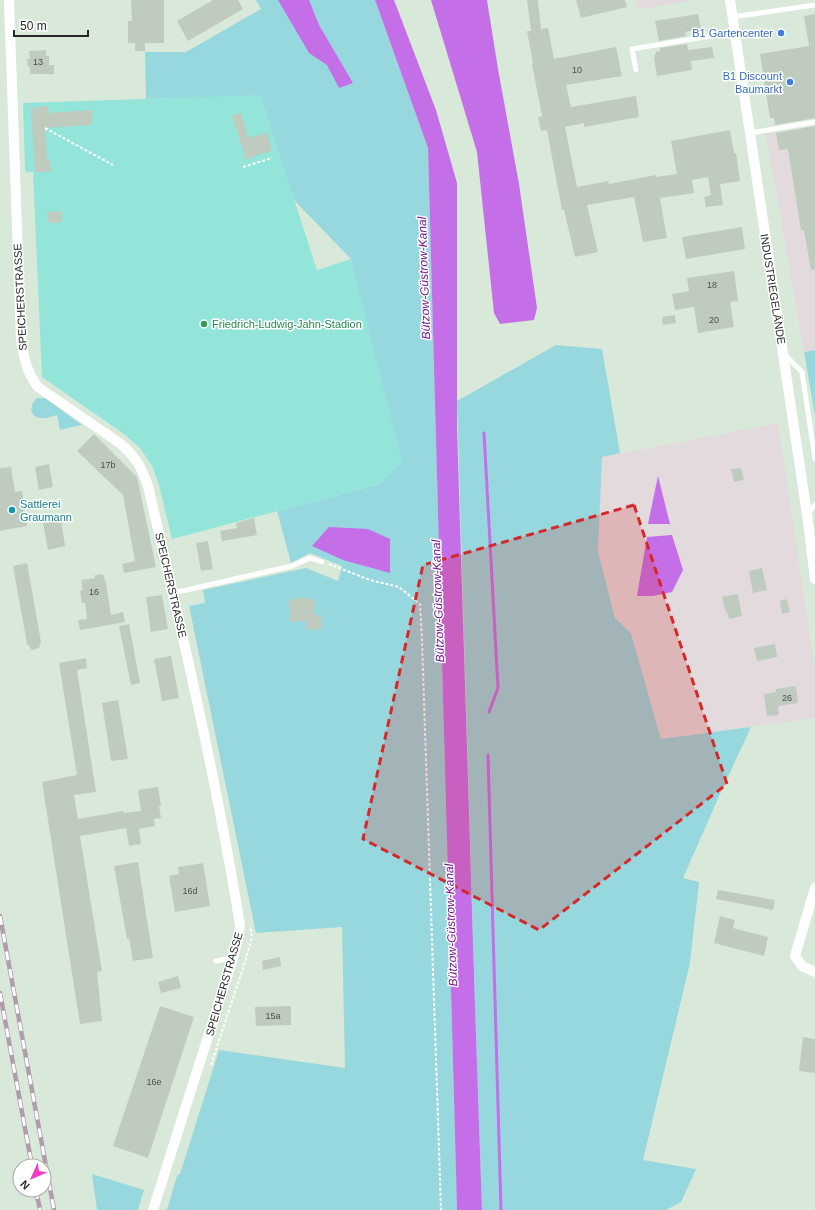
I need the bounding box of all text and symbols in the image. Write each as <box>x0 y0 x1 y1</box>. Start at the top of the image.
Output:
scale bar <box>14 12 88 38</box>
text: 50 m <box>20 19 47 33</box>
place label: B1 Gartencenter <box>692 27 773 39</box>
marker: B1 Gartencenter <box>776 28 786 38</box>
house number: 13 <box>33 57 43 67</box>
house number: 10 <box>572 65 582 75</box>
place label: B1 Discount Baumarkt <box>723 70 782 95</box>
marker: B1 Discount Baumarkt <box>785 77 795 87</box>
water label: Bützow-Güstrow-Kanal <box>415 216 433 340</box>
street label: INDUSTRIEGELÄNDE <box>758 233 788 345</box>
street label: SPEICHERSTRASSE <box>11 243 29 351</box>
house number: 18 <box>707 280 717 290</box>
house number: 20 <box>709 315 719 325</box>
place label: Friedrich-Ludwig-Jahn-Stadion <box>212 318 362 330</box>
marker: Friedrich-Ludwig-Jahn-Stadion <box>199 319 209 329</box>
house number: 17b <box>100 460 116 470</box>
place label: Sattlerei Graumann <box>20 498 72 523</box>
marker: Sattlerei Graumann <box>7 505 17 515</box>
street label: SPEICHERSTRASSE <box>153 531 189 639</box>
water label: Bützow-Güstrow-Kanal <box>429 539 447 663</box>
house number: 16 <box>89 587 99 597</box>
house number: 26 <box>782 693 792 703</box>
water label: Bützow-Güstrow-Kanal <box>442 863 460 987</box>
house number: 16d <box>182 886 198 896</box>
street label: SPEICHERSTRASSE <box>203 931 245 1037</box>
house number: 15a <box>265 1011 281 1021</box>
house number: 16e <box>146 1077 162 1087</box>
north arrow <box>12 1158 52 1198</box>
text: N <box>18 1178 32 1192</box>

